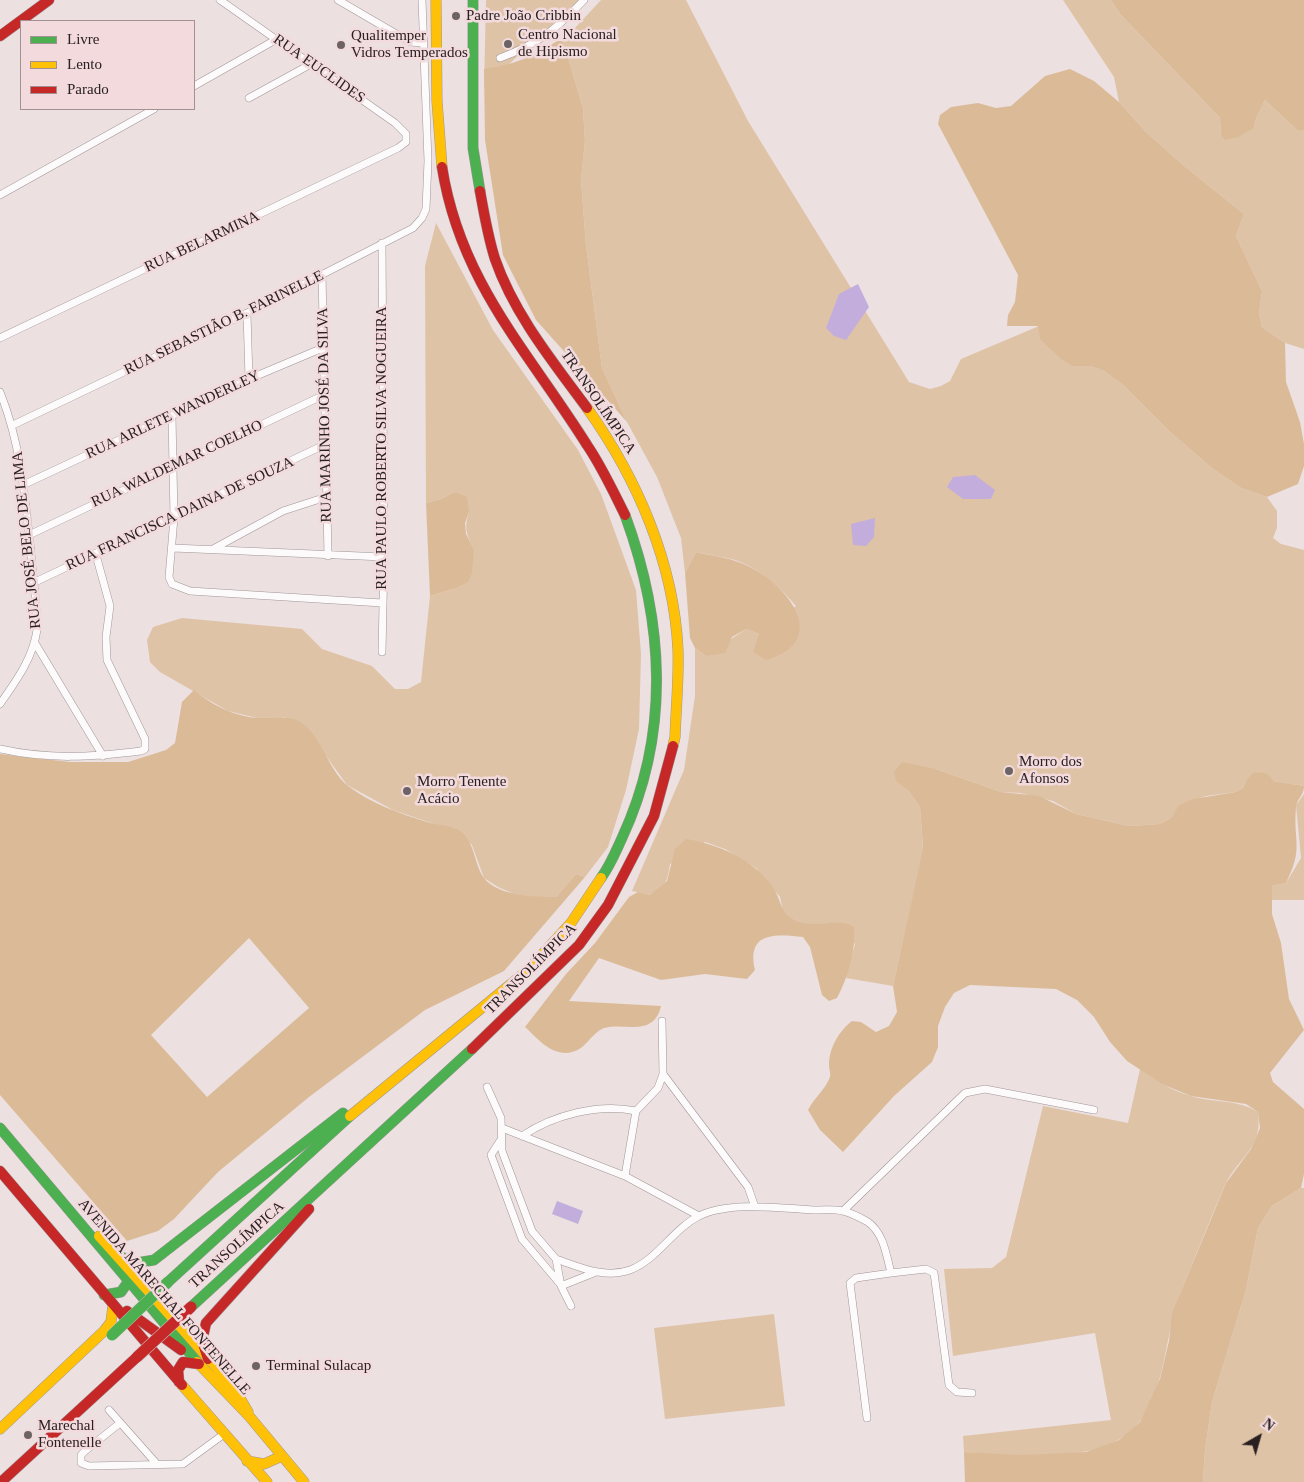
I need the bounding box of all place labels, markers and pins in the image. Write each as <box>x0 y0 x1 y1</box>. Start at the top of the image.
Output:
place label: Padre João Cribbin <box>466 7 581 25</box>
marker: Padre João Cribbin <box>450 10 462 22</box>
place label: Centro Nacional de Hipismo <box>518 26 617 61</box>
place label: Qualitemper Vidros Temperados <box>351 27 468 62</box>
marker: Centro Nacional de Hipismo <box>502 38 514 50</box>
marker: Qualitemper Vidros Temperados <box>335 39 347 51</box>
place label: Morro dos Afonsos <box>1019 753 1082 788</box>
marker: Morro dos Afonsos <box>1003 765 1015 777</box>
place label: Morro Tenente Acácio <box>417 773 506 808</box>
marker: Morro Tenente Acácio <box>401 785 413 797</box>
place label: Terminal Sulacap <box>266 1357 371 1375</box>
marker: Terminal Sulacap <box>250 1360 262 1372</box>
place label: Marechal Fontenelle <box>38 1417 101 1452</box>
marker: Marechal Fontenelle <box>22 1429 34 1441</box>

